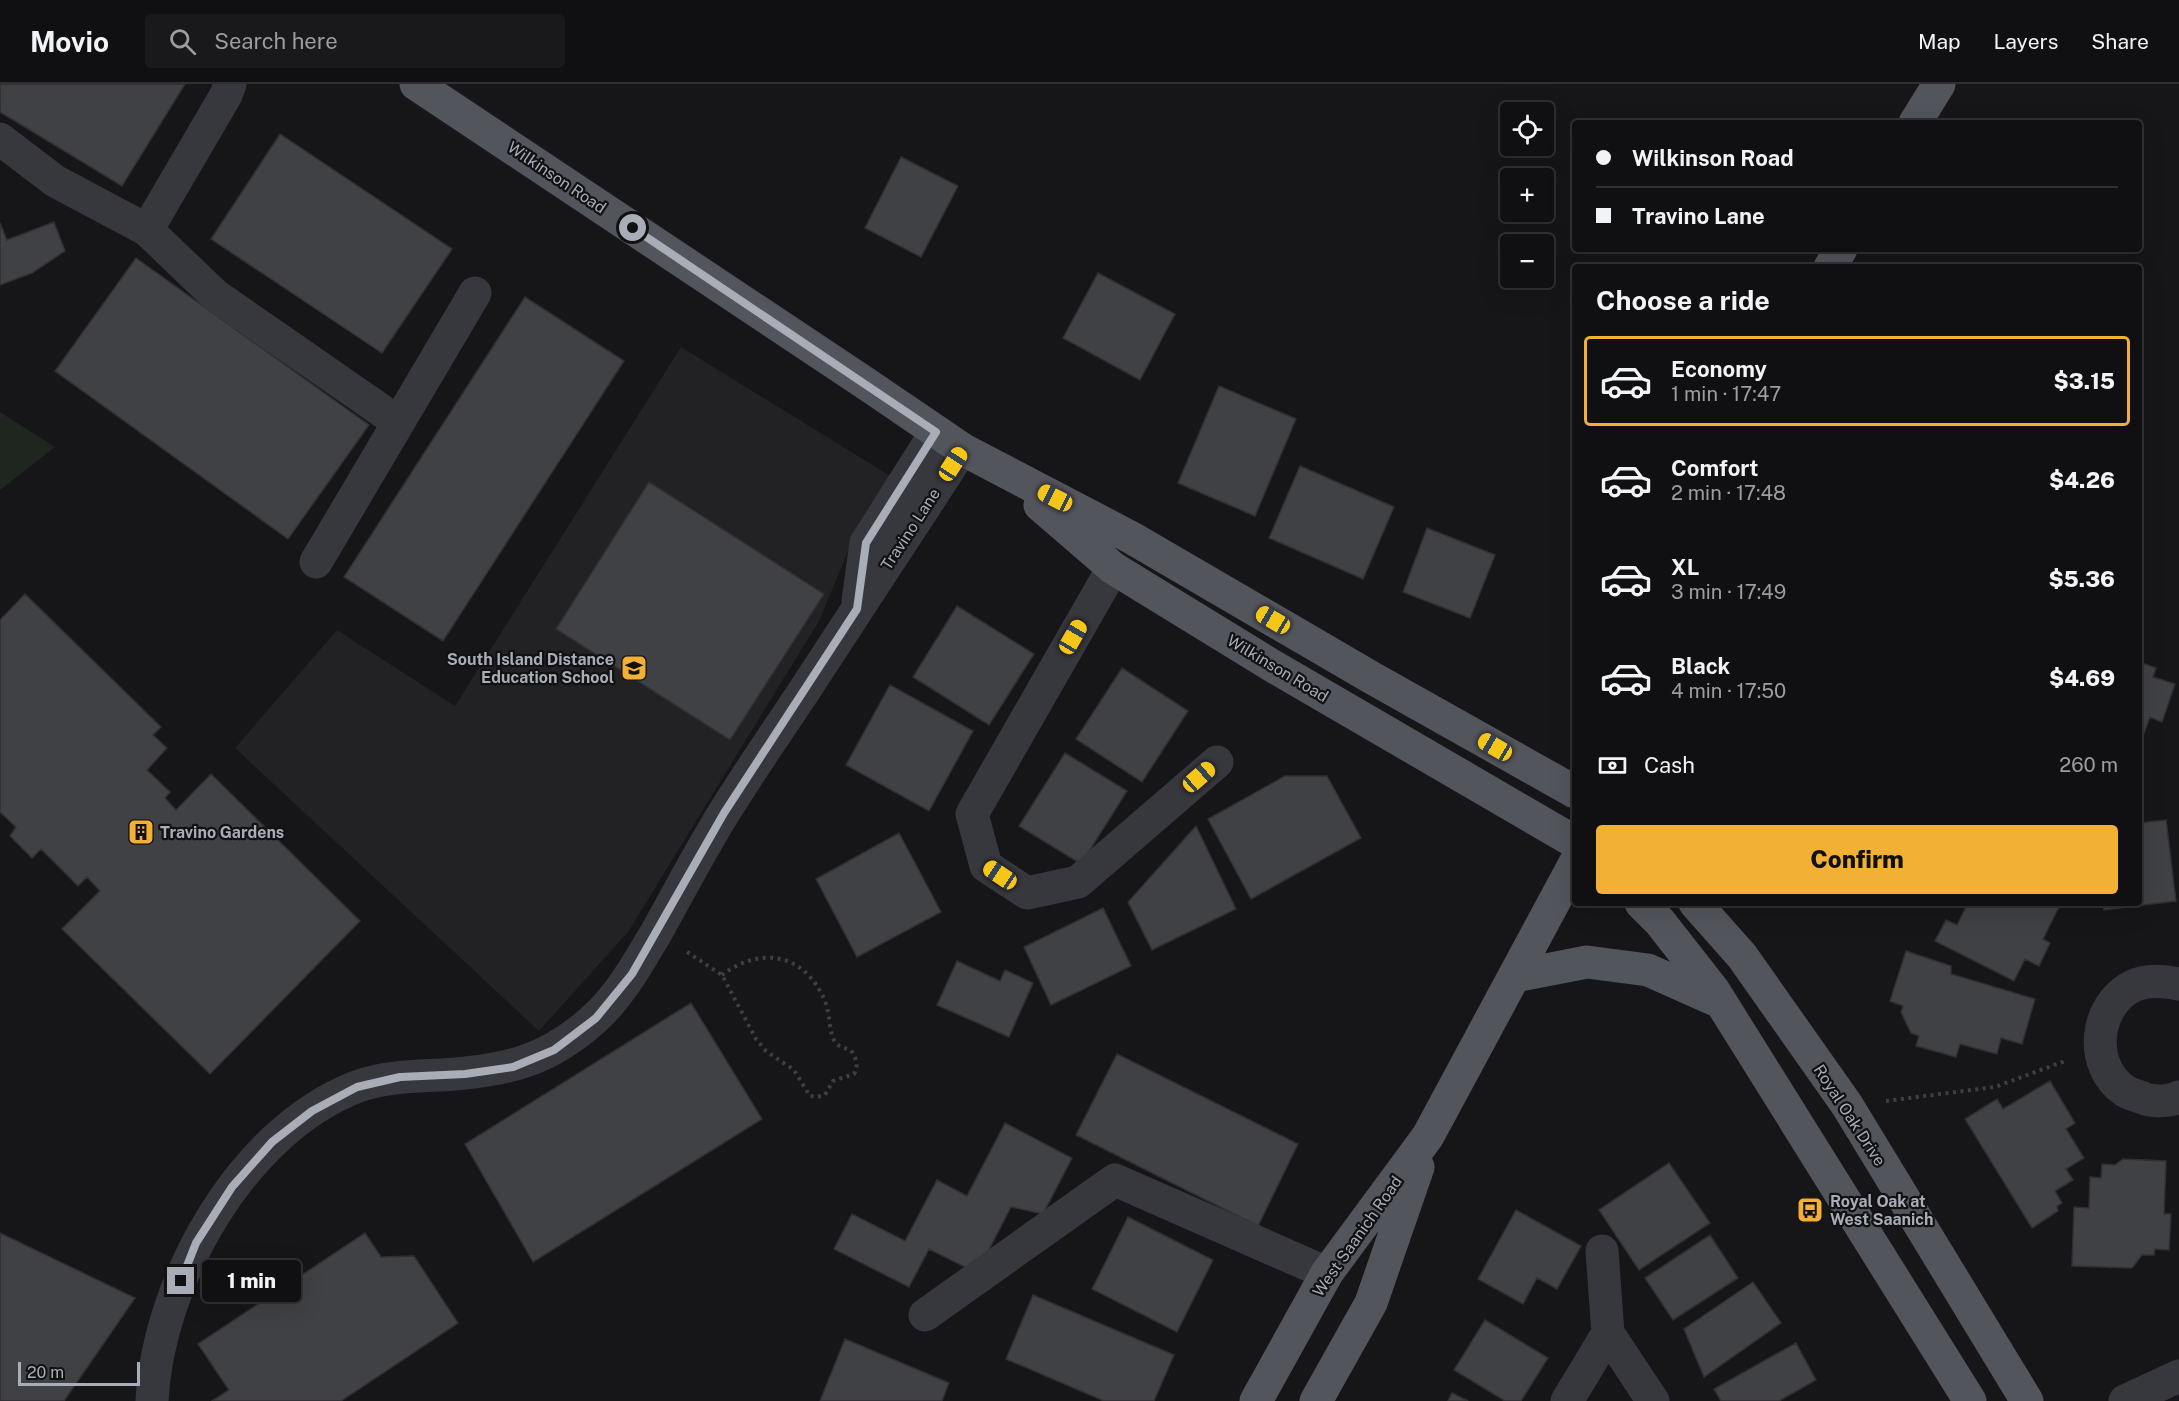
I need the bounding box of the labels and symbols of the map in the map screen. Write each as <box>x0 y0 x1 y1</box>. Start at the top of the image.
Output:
street label: Wilkinson Road <box>504 138 609 217</box>
route start <box>619 214 646 241</box>
car <box>936 444 970 484</box>
car <box>1035 482 1075 514</box>
street label: Travino Lane <box>877 485 944 574</box>
car <box>1253 603 1293 637</box>
car <box>1056 617 1090 657</box>
street label: Wilkinson Road <box>1224 631 1332 706</box>
place label: South Island Distance Education School <box>447 650 614 687</box>
school or university icon: South Island Distance Education School <box>619 653 649 683</box>
car <box>1475 730 1515 764</box>
car <box>1180 758 1218 796</box>
building icon: Travino Gardens <box>126 817 156 847</box>
place label: Travino Gardens <box>160 823 284 842</box>
car <box>980 857 1020 893</box>
street label: Royal Oak Drive <box>1810 1061 1889 1170</box>
street label: West Saanich Road <box>1309 1172 1406 1300</box>
place label: Royal Oak at West Saanich <box>1830 1192 1933 1229</box>
bus stop icon: Royal Oak at West Saanich <box>1795 1195 1825 1225</box>
callout: 1 min <box>202 1260 301 1302</box>
route end <box>167 1267 194 1294</box>
scale bar <box>18 1359 140 1386</box>

